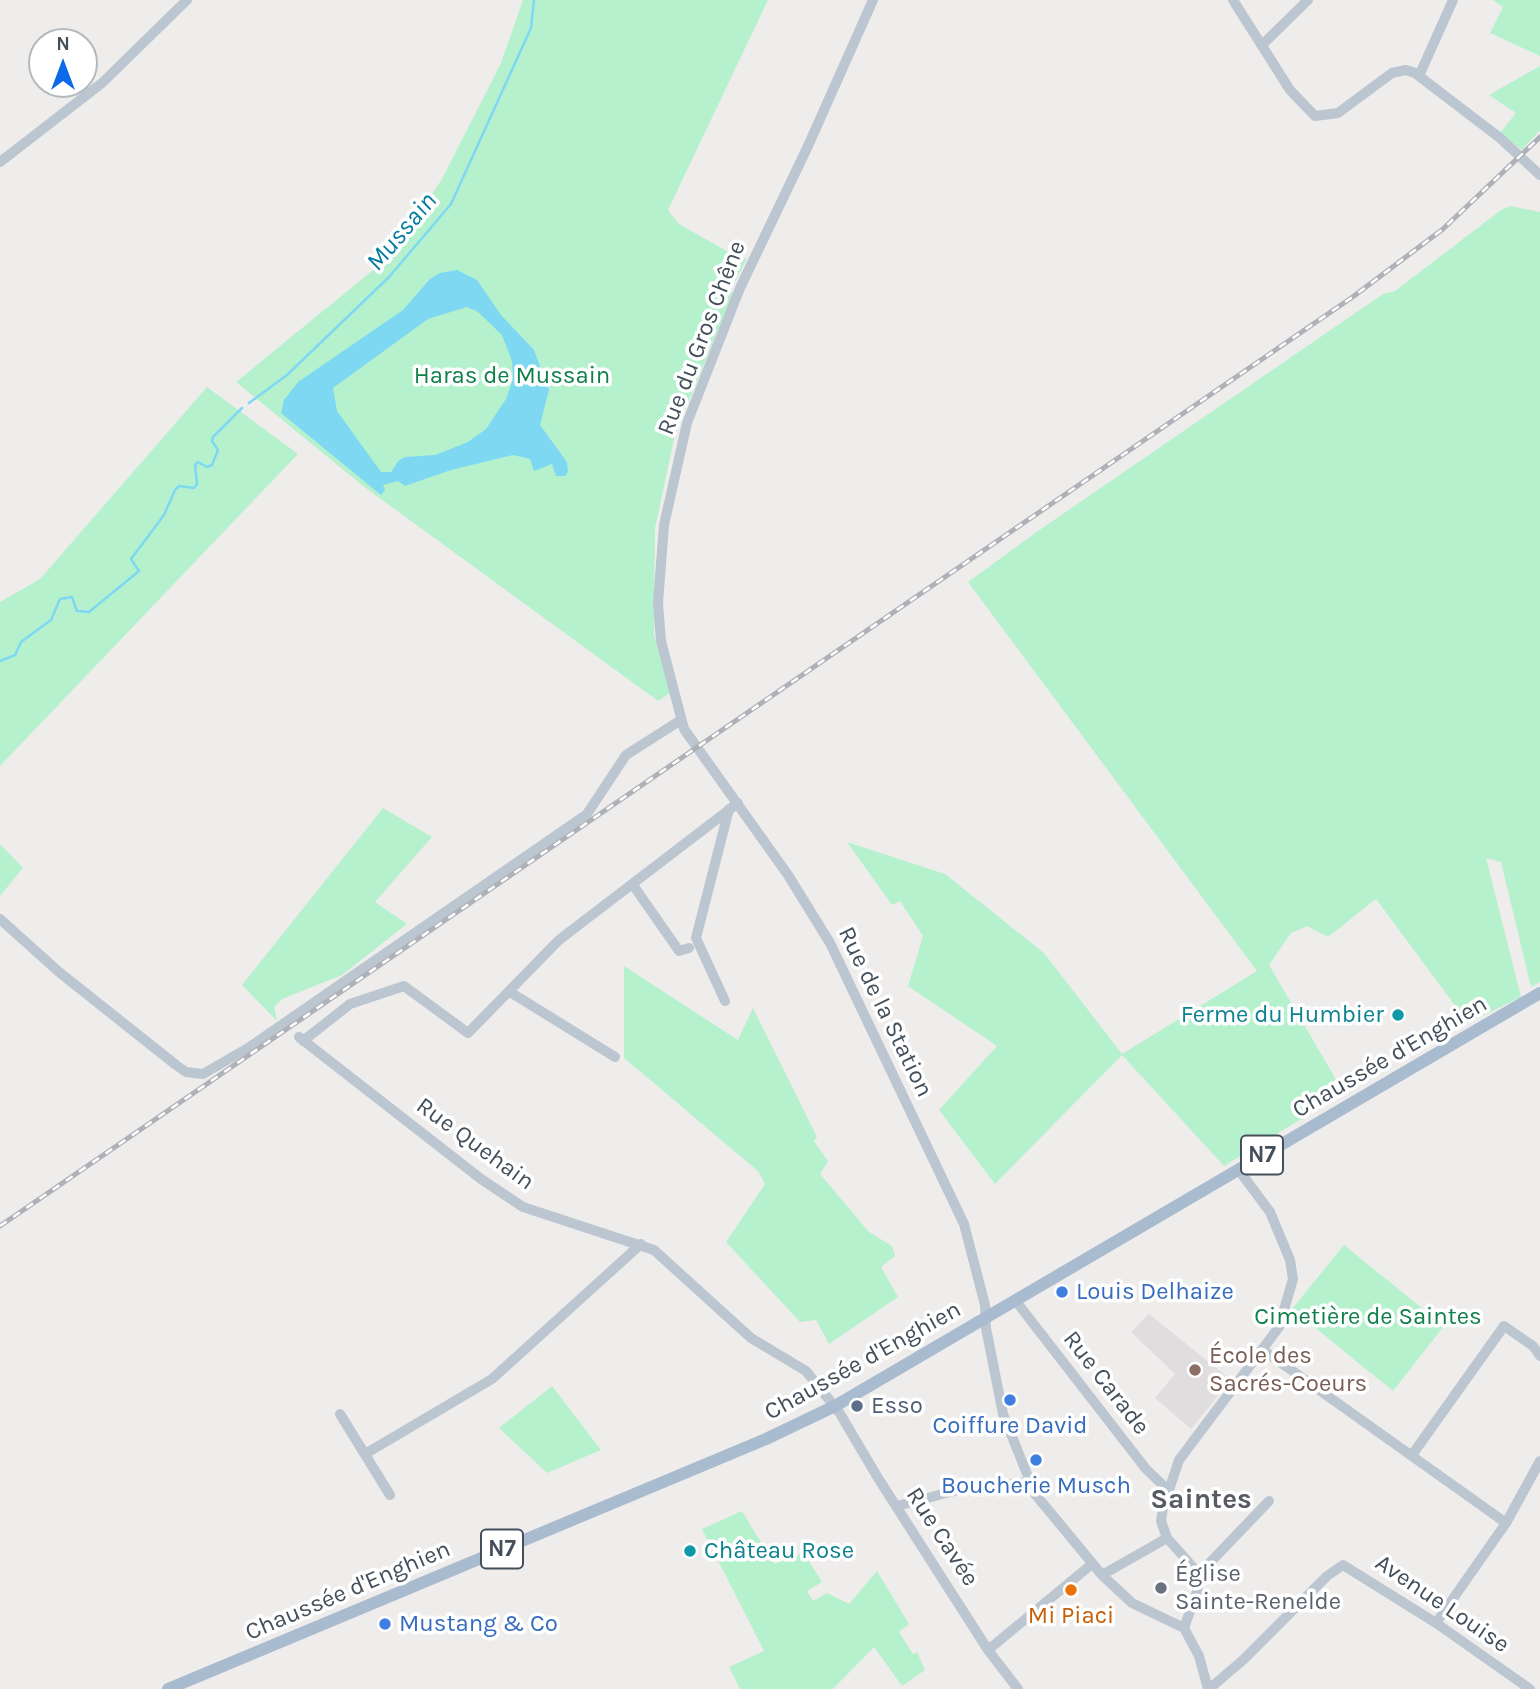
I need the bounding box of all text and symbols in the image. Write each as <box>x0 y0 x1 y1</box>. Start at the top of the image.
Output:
north arrow <box>28 28 98 98</box>
text: N <box>56 33 70 55</box>
water label: Mussain <box>360 186 444 278</box>
street label: Rue du Gros Chêne <box>652 237 752 439</box>
park label: Haras de Mussain <box>414 362 610 390</box>
street label: Rue de la Station <box>831 922 939 1102</box>
street label: Chaussée d'Enghien <box>1288 990 1492 1124</box>
place label: Ferme du Humbier <box>1181 1001 1384 1029</box>
marker: Ferme du Humbier <box>1390 1007 1406 1023</box>
street label: Rue Quehain <box>410 1091 540 1197</box>
road number: N7 <box>1241 1136 1283 1174</box>
place label: Louis Delhaize <box>1076 1278 1234 1306</box>
marker: Louis Delhaize <box>1054 1284 1070 1300</box>
street label: Chaussée d'Enghien <box>760 1295 966 1427</box>
park label: Cimetière de Saintes <box>1254 1303 1482 1331</box>
street label: Rue Carade <box>1057 1325 1155 1441</box>
place label: École des Sacrés-Coeurs <box>1209 1342 1367 1398</box>
marker: École des Sacrés-Coeurs <box>1187 1362 1203 1378</box>
place label: Esso <box>871 1392 923 1420</box>
marker: Coiffure David <box>1002 1392 1018 1408</box>
marker: Esso <box>849 1398 865 1414</box>
place label: Coiffure David <box>932 1412 1088 1440</box>
marker: Boucherie Musch <box>1028 1452 1044 1468</box>
place label: Boucherie Musch <box>941 1472 1131 1500</box>
street label: Rue Cavée <box>899 1482 985 1592</box>
district label: Saintes <box>1150 1483 1252 1517</box>
road number: N7 <box>481 1530 523 1568</box>
street label: Chaussée d'Enghien <box>241 1535 455 1647</box>
place label: Château Rose <box>704 1537 854 1565</box>
marker: Château Rose <box>682 1543 698 1559</box>
street label: Avenue Louise <box>1369 1549 1515 1659</box>
place label: Église Sainte-Renelde <box>1175 1560 1341 1616</box>
marker: Église Sainte-Renelde <box>1153 1580 1169 1596</box>
marker: Mi Piaci <box>1063 1582 1079 1598</box>
place label: Mi Piaci <box>1028 1602 1114 1630</box>
place label: Mustang & Co <box>399 1610 558 1638</box>
marker: Mustang & Co <box>377 1616 393 1632</box>

